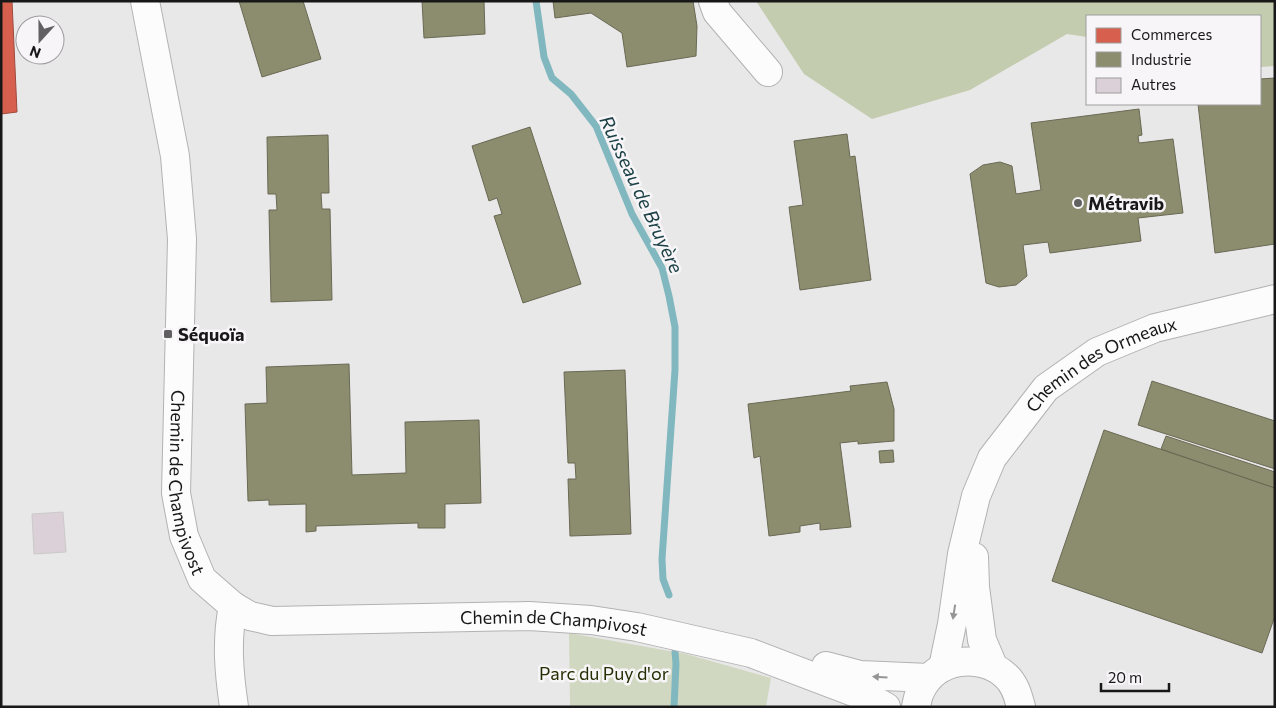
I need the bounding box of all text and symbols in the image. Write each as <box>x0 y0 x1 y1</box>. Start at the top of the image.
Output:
north arrow <box>15 15 65 65</box>
legend <box>1086 15 1261 105</box>
text: Commerces <box>1131 25 1212 43</box>
text: N <box>27 43 43 62</box>
text: Industrie <box>1131 50 1192 68</box>
text: Autres <box>1131 75 1176 93</box>
water label: Ruisseau de Bruyère <box>595 111 689 277</box>
place label: Métravib <box>1088 192 1165 214</box>
marker: Métravib <box>1072 197 1084 209</box>
street label: Chemin des Ormeaux <box>1021 312 1179 416</box>
place label: Séquoïa <box>178 323 244 345</box>
marker: Séquoïa <box>162 328 174 340</box>
street label: Chemin de Champivost <box>165 390 210 578</box>
street label: Chemin de Champivost <box>460 605 649 640</box>
one-way arrow <box>949 605 957 621</box>
scale bar <box>1101 660 1168 692</box>
park label: Parc du Puy d'or <box>539 662 669 684</box>
text: 20 m <box>1108 668 1142 686</box>
one-way arrow <box>872 672 888 680</box>

